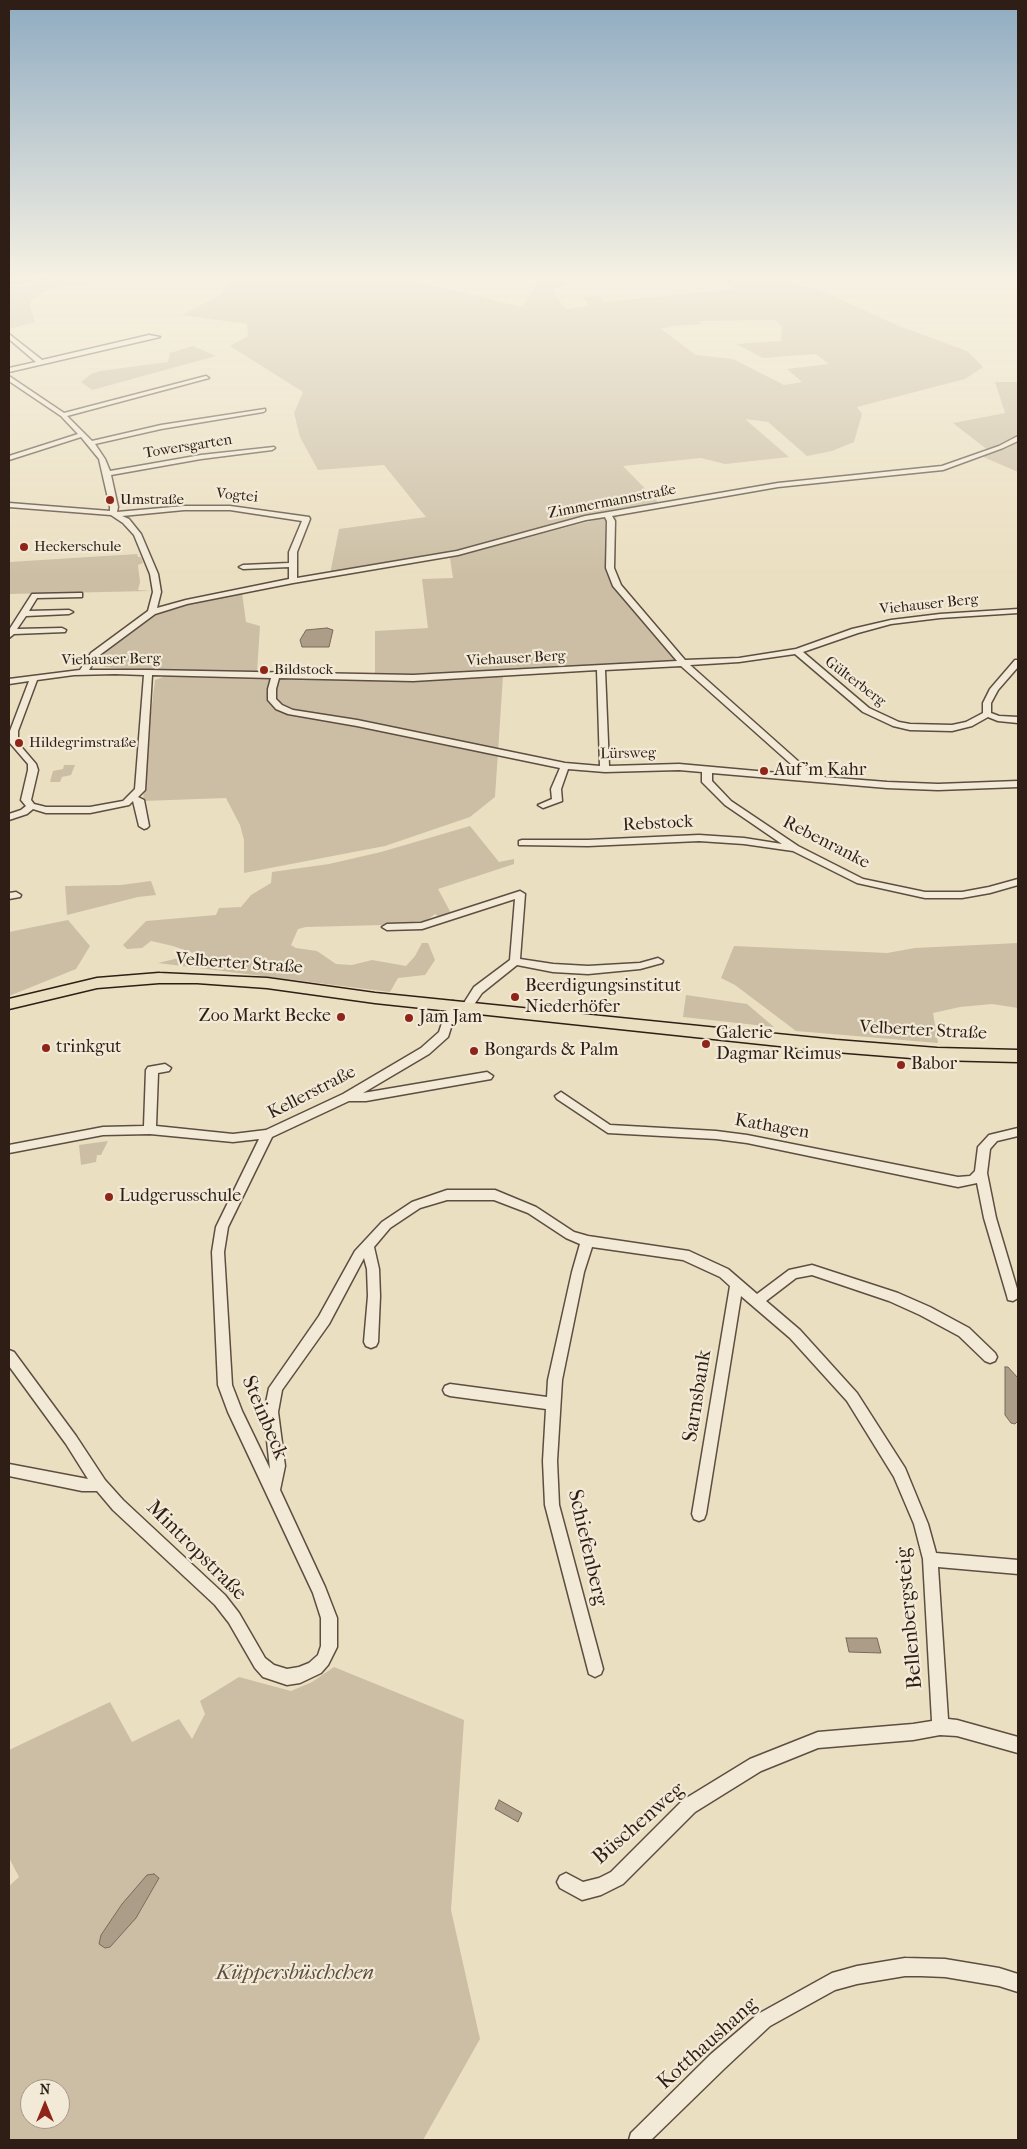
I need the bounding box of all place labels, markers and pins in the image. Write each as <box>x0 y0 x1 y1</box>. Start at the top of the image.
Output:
place label: Umstraße <box>120 491 184 509</box>
marker: Umstraße <box>104 494 116 506</box>
place label: Heckerschule <box>34 538 121 556</box>
marker: Heckerschule <box>18 541 30 553</box>
place label: Bildstock <box>274 661 333 679</box>
marker: Bildstock <box>258 664 270 676</box>
place label: Hildegrimstraße <box>29 734 136 752</box>
marker: Hildegrimstraße <box>13 737 25 749</box>
place label: Auf'm Kahr <box>774 760 866 782</box>
marker: Auf'm Kahr <box>758 765 770 777</box>
place label: Beerdigungsinstitut Niederhöfer <box>525 976 681 1019</box>
marker: Beerdigungsinstitut Niederhöfer <box>509 991 521 1003</box>
place label: Zoo Markt Becke <box>198 1006 331 1028</box>
place label: Jam Jam <box>419 1007 482 1029</box>
marker: Zoo Markt Becke <box>335 1011 347 1023</box>
marker: Jam Jam <box>403 1012 415 1024</box>
place label: Galerie Dagmar Reimus <box>716 1023 841 1066</box>
place label: trinkgut <box>56 1037 121 1059</box>
marker: Galerie Dagmar Reimus <box>700 1038 712 1050</box>
place label: Bongards & Palm <box>484 1040 618 1062</box>
marker: trinkgut <box>40 1042 52 1054</box>
marker: Bongards & Palm <box>468 1045 480 1057</box>
place label: Babor <box>911 1054 957 1076</box>
marker: Babor <box>895 1059 907 1071</box>
place label: Ludgerusschule <box>119 1186 241 1208</box>
marker: Ludgerusschule <box>103 1191 115 1203</box>

